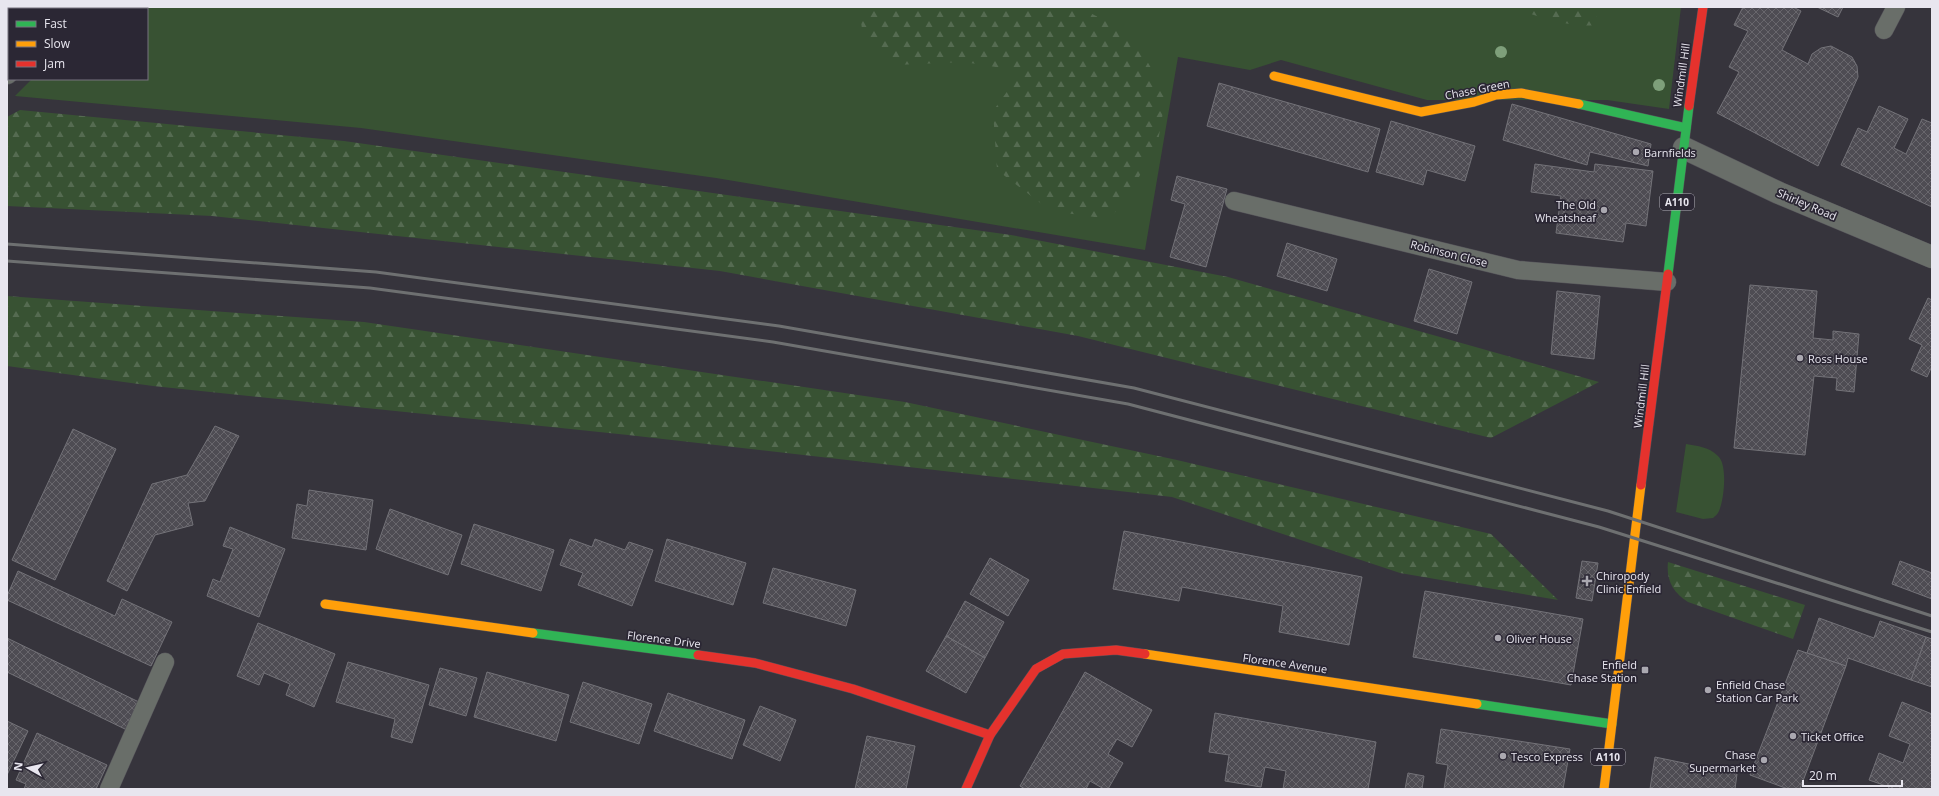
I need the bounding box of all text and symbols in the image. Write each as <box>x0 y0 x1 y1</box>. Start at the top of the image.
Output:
legend <box>8 8 148 80</box>
text: Fast <box>44 15 67 32</box>
text: Slow <box>44 35 71 52</box>
street label: Windmill Hill <box>1669 42 1693 108</box>
text: Jam <box>43 55 65 72</box>
street label: Chase Green <box>1443 75 1511 103</box>
place label: Barnfields <box>1644 145 1696 160</box>
marker: Barnfields <box>1631 147 1641 157</box>
street label: Shirley Road <box>1775 185 1839 223</box>
road number: A110 <box>1660 194 1694 210</box>
place label: The Old Wheatsheaf <box>1535 197 1597 225</box>
marker: The Old Wheatsheaf <box>1599 205 1609 215</box>
street label: Robinson Close <box>1409 236 1489 270</box>
place label: Ross House <box>1808 351 1868 366</box>
marker: Ross House <box>1795 353 1805 363</box>
street label: Windmill Hill <box>1630 363 1652 429</box>
place label: Chiropody Clinic Enfield <box>1596 568 1661 596</box>
marker: Chiropody Clinic Enfield <box>1581 575 1593 587</box>
street label: Florence Drive <box>627 627 701 651</box>
place label: Oliver House <box>1506 631 1572 646</box>
marker: Oliver House <box>1493 633 1503 643</box>
street label: Florence Avenue <box>1242 650 1328 676</box>
place label: Enfield Chase Station <box>1567 657 1637 685</box>
marker: Enfield Chase Station <box>1640 665 1650 675</box>
place label: Enfield Chase Station Car Park <box>1716 677 1799 705</box>
marker: Enfield Chase Station Car Park <box>1703 685 1713 695</box>
place label: Ticket Office <box>1801 729 1864 744</box>
marker: Ticket Office <box>1788 731 1798 741</box>
place label: Chase Supermarket <box>1689 747 1756 775</box>
north arrow <box>8 748 48 788</box>
place label: Tesco Express <box>1511 749 1583 764</box>
road number: A110 <box>1591 749 1625 765</box>
marker: Tesco Express <box>1498 751 1508 761</box>
marker: Chase Supermarket <box>1759 755 1769 765</box>
text: N <box>10 761 26 772</box>
scale bar <box>1803 762 1902 788</box>
text: 20 m <box>1809 767 1837 784</box>

